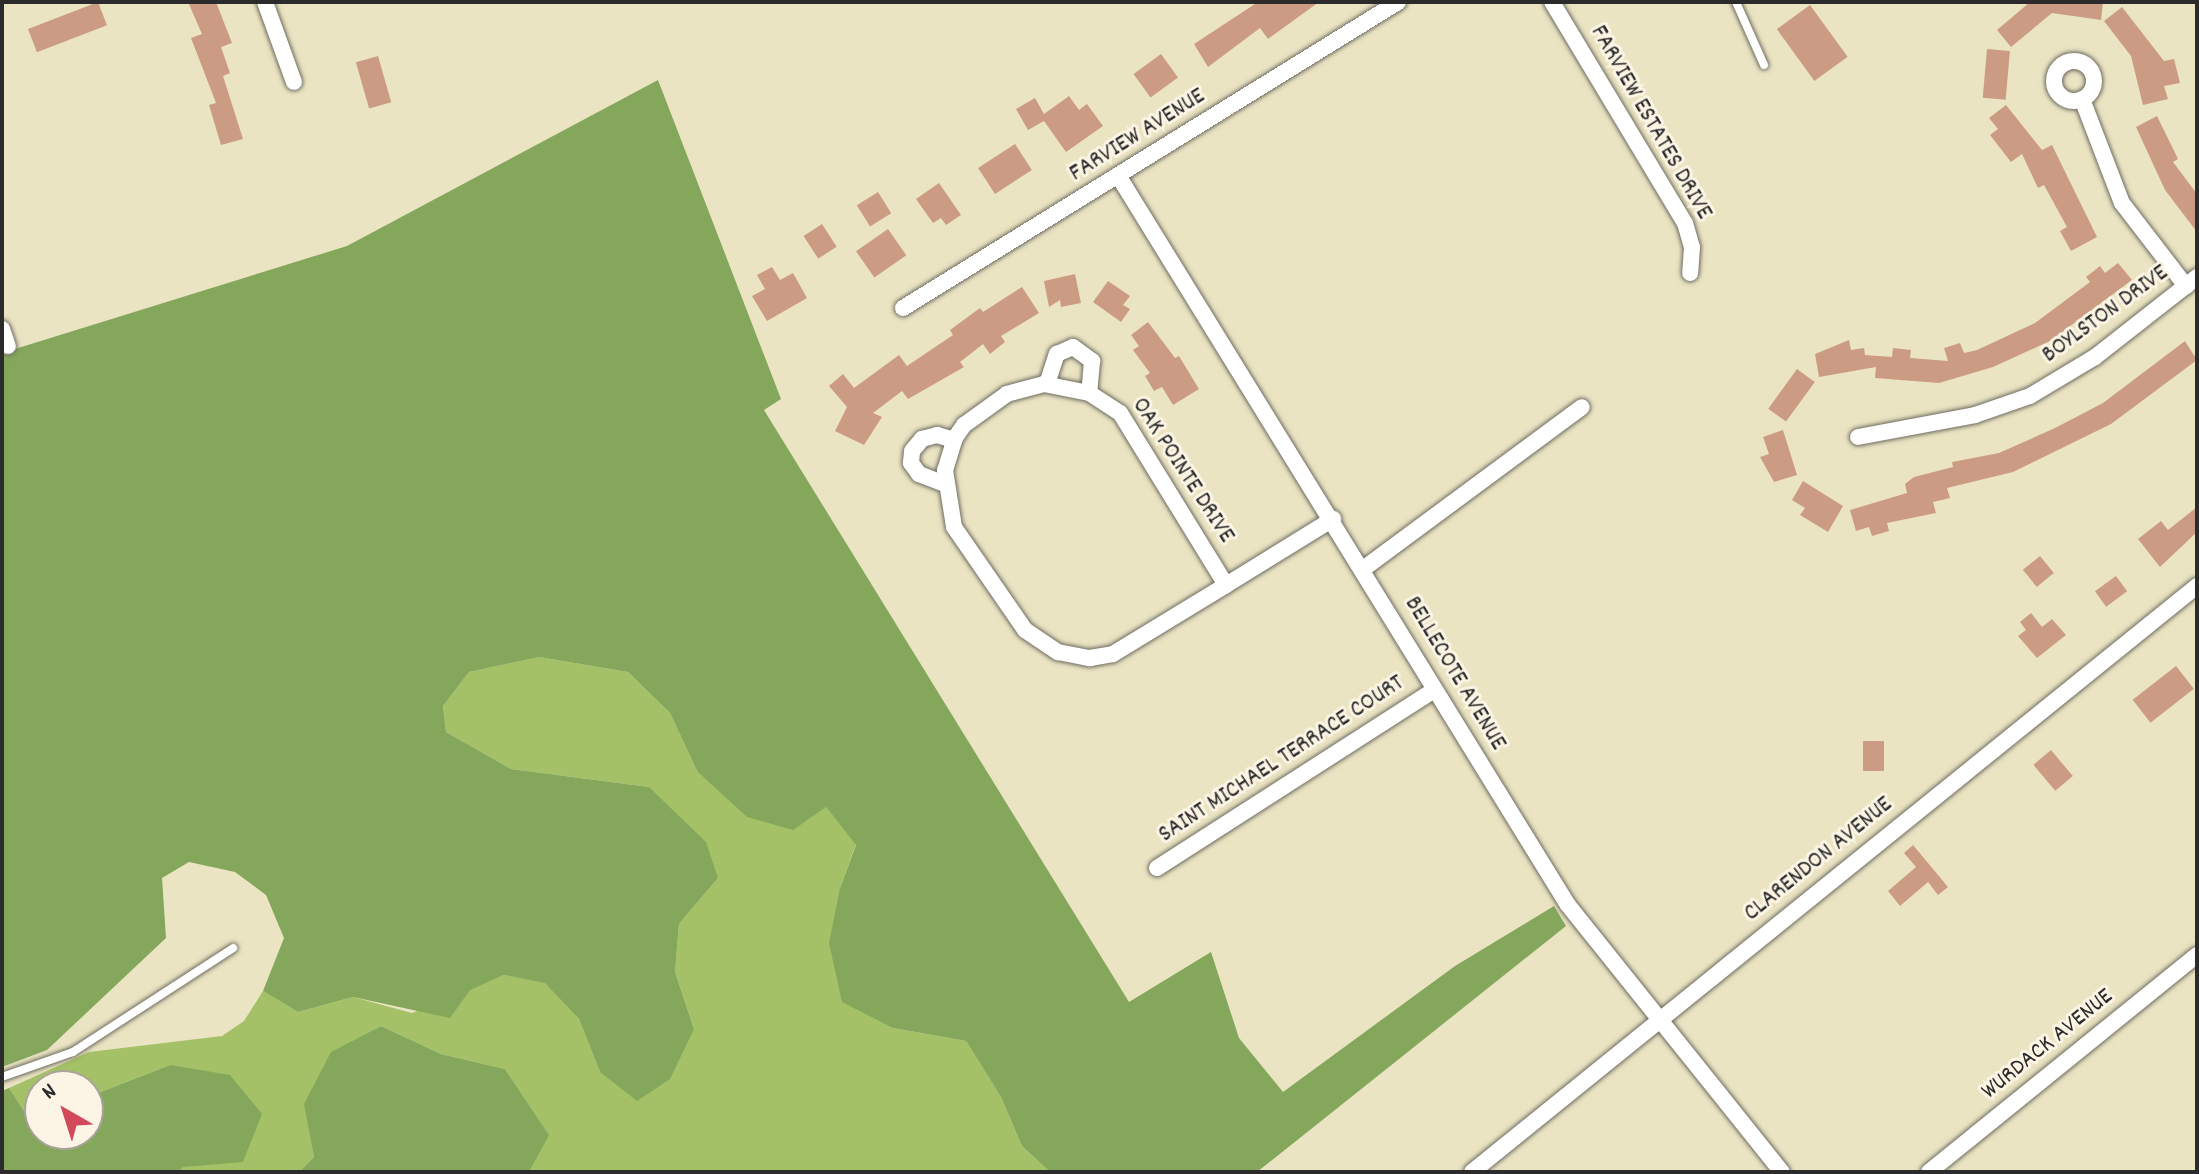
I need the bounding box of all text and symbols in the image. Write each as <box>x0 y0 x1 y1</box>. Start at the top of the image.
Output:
street label: FARVIEW ESTATES DRIVE <box>1583 21 1717 225</box>
street label: FARVIEW AVENUE <box>1065 83 1211 189</box>
street label: BOYLSTON DRIVE <box>2037 260 2175 370</box>
street label: OAK POINTE DRIVE <box>1124 393 1240 549</box>
street label: BELLECOTE AVENUE <box>1397 592 1511 756</box>
street label: SAINT MICHAEL TERRACE COURT <box>1154 670 1410 850</box>
street label: CLARENDON AVENUE <box>1739 791 1899 929</box>
street label: WURDACK AVENUE <box>1976 983 2120 1107</box>
north arrow <box>24 1070 104 1150</box>
text: N <box>36 1077 64 1108</box>

